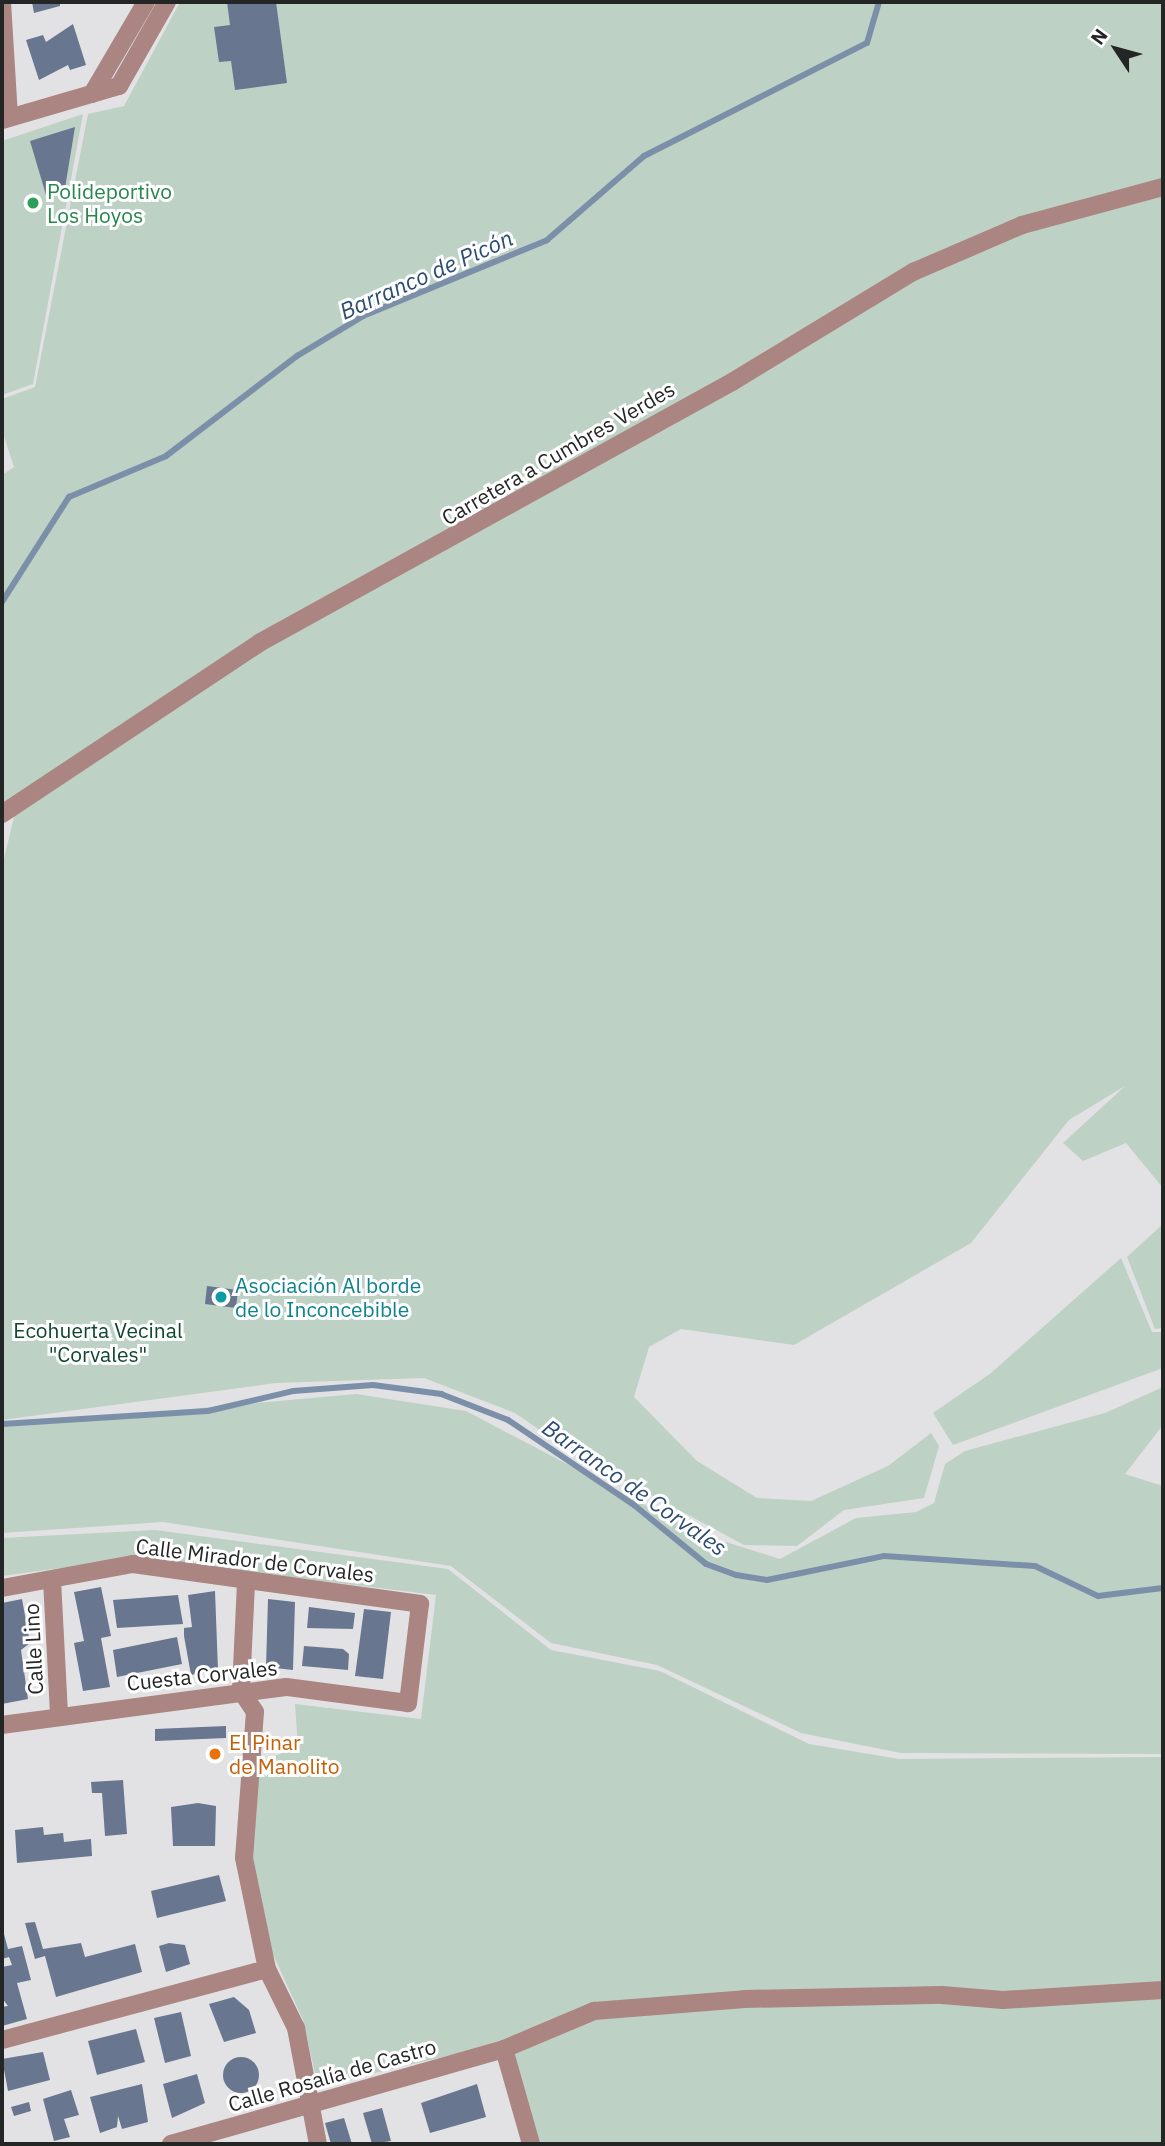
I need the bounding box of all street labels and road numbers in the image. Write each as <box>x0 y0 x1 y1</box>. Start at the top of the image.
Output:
street label: Carretera a Cumbres Verdes <box>437 376 679 530</box>
street label: Calle Mirador de Corvales <box>134 1533 376 1587</box>
street label: Calle Lino <box>18 1603 48 1695</box>
street label: Cuesta Corvales <box>125 1655 279 1695</box>
street label: Calle Rosalía de Castro <box>225 2033 439 2117</box>

